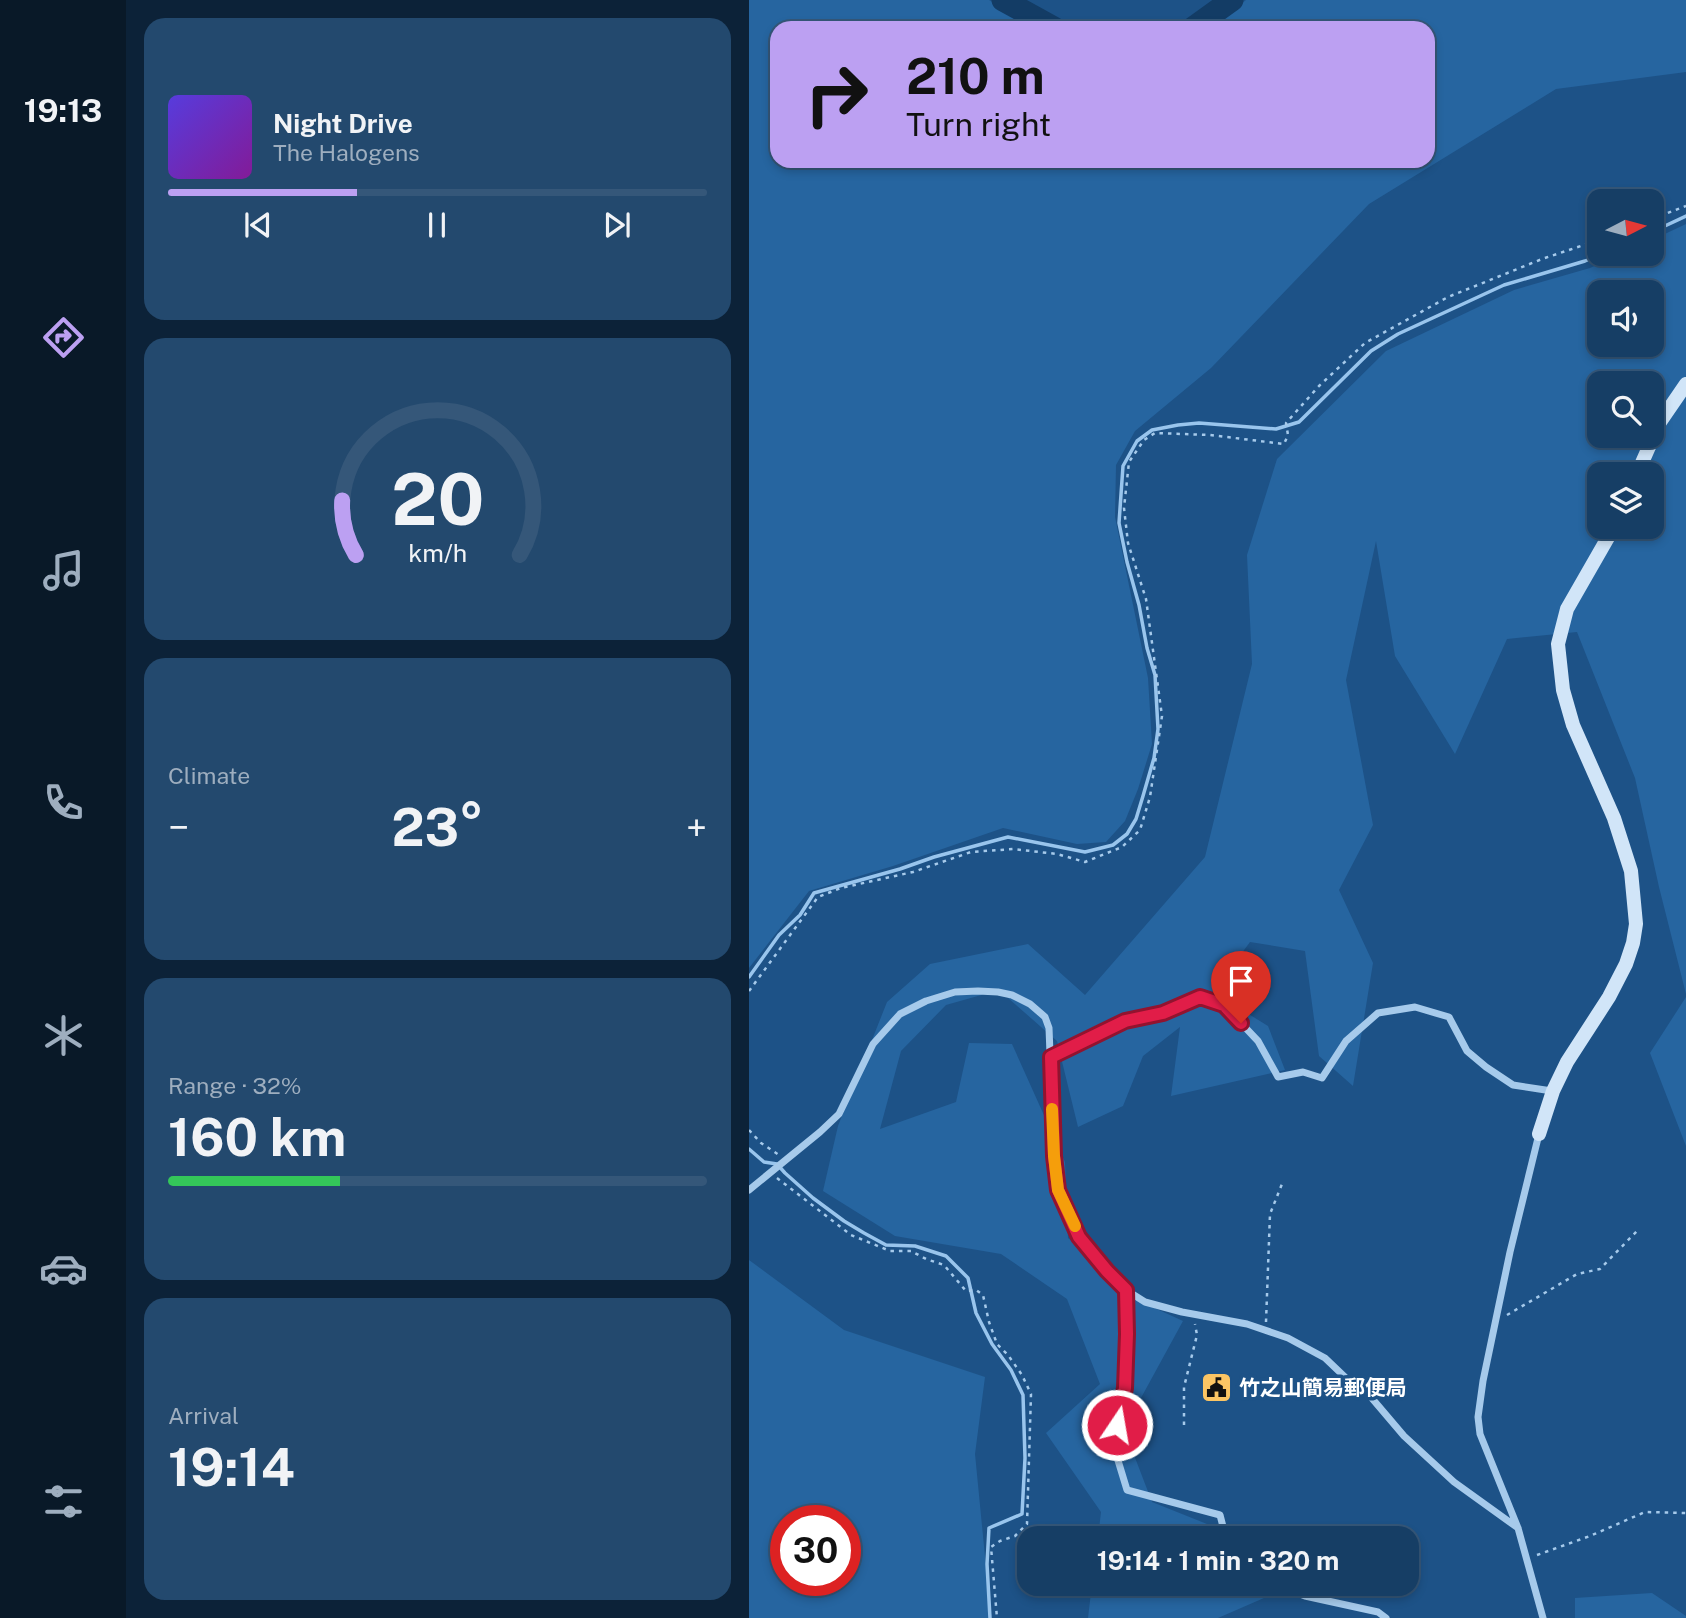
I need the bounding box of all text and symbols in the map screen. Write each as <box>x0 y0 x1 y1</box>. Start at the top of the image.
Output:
text: 210 m <box>906 47 1045 105</box>
icon: right <box>791 49 882 140</box>
text: 19:13 <box>24 92 102 129</box>
text: Turn right <box>906 106 1051 143</box>
text: Night Drive <box>273 108 413 139</box>
text: The Halogens <box>273 139 420 166</box>
north arrow <box>1587 189 1664 266</box>
map controls <box>1587 189 1664 539</box>
icon: previous <box>239 206 277 244</box>
icon: pause <box>418 206 456 244</box>
icon: next <box>598 206 636 244</box>
button: sound <box>1587 280 1664 357</box>
icon: directions <box>39 313 88 362</box>
button: search <box>1587 371 1664 448</box>
text: 20 <box>391 456 484 541</box>
button: layers <box>1587 462 1664 539</box>
text: km/h <box>408 538 467 568</box>
icon: music <box>39 546 88 595</box>
text: Climate <box>168 762 250 789</box>
icon: phone <box>39 778 88 827</box>
text: 23° <box>391 797 484 858</box>
text: − <box>168 805 189 850</box>
text: + <box>686 805 707 850</box>
pin <box>1211 951 1271 1023</box>
icon: arrive <box>1222 962 1260 1000</box>
icon: climate <box>39 1011 88 1060</box>
text: Range · 32% <box>168 1072 301 1099</box>
text: 160 km <box>168 1107 346 1168</box>
icon: car <box>39 1244 88 1293</box>
public building icon: 竹之山簡易郵便局 <box>1199 1370 1233 1404</box>
place label: 竹之山簡易郵便局 <box>1239 1375 1407 1400</box>
position arrow <box>1080 1388 1154 1462</box>
text: Arrival <box>168 1402 239 1429</box>
text: 19:14 <box>168 1437 295 1498</box>
icon: filters <box>39 1477 88 1526</box>
speed limit sign: 30 <box>770 1505 861 1596</box>
text: 19:14 · 1 min · 320 m <box>1097 1545 1339 1576</box>

